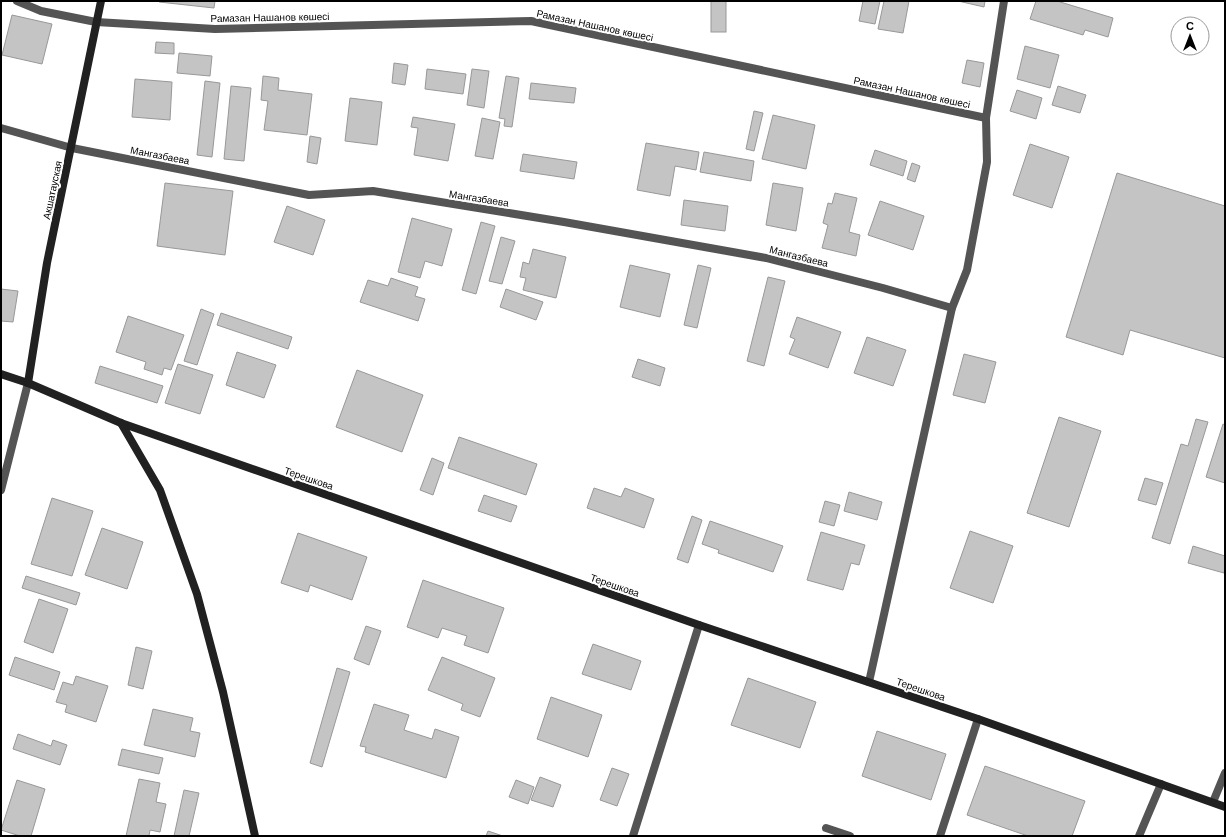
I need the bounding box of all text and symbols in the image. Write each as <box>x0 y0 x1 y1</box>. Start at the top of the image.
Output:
street label: Рамазан Нашанов көшесі <box>536 8 654 43</box>
street label: Рамазан Нашанов көшесі <box>210 11 330 24</box>
north arrow <box>1170 16 1210 56</box>
text: С <box>1186 20 1194 32</box>
street label: Рамазан Нашанов көшесі <box>853 75 971 110</box>
street label: Мангазбаева <box>129 144 191 167</box>
street label: Акшатауская <box>41 160 64 220</box>
street label: Мангазбаева <box>448 188 510 209</box>
street label: Мангазбаева <box>768 244 830 269</box>
street label: Терешкова <box>283 465 335 492</box>
street label: Терешкова <box>589 572 641 599</box>
street label: Терешкова <box>895 676 947 703</box>

